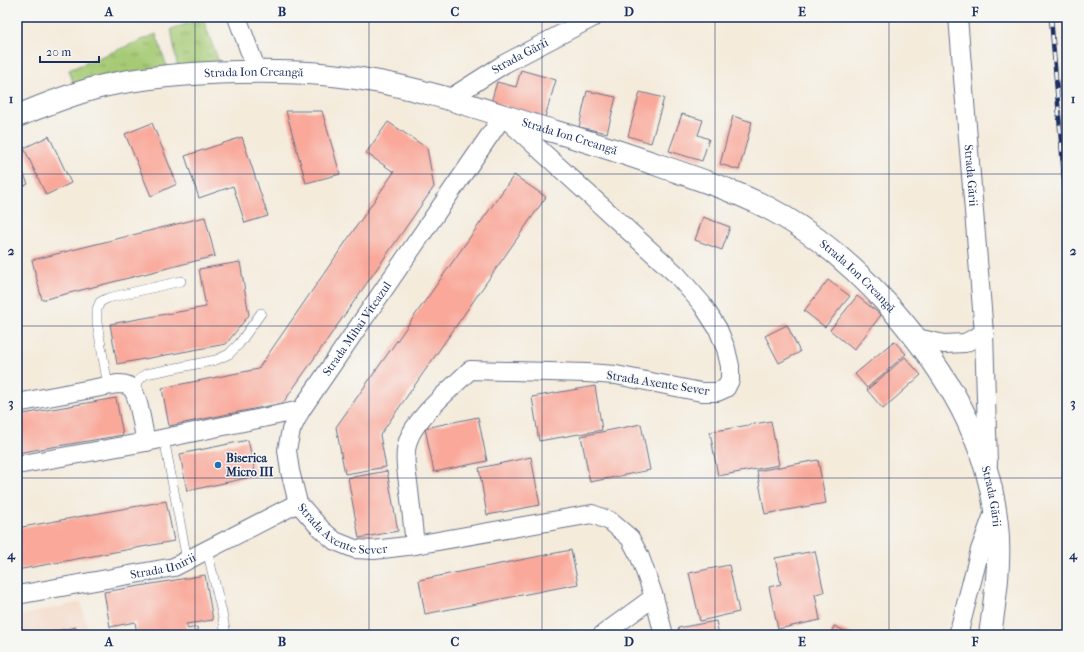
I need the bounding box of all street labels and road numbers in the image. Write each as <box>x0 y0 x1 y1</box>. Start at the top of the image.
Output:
street label: Strada Gării <box>489 35 551 77</box>
street label: Strada Ion Creangă <box>204 65 304 80</box>
street label: Strada Ion Creangă <box>520 115 620 158</box>
street label: Strada Gării <box>962 144 981 207</box>
street label: Strada Ion Creangă <box>817 237 899 315</box>
street label: Strada Mihai Viteazul <box>320 278 395 378</box>
street label: Strada Axente Sever <box>606 368 711 398</box>
street label: Strada Gării <box>978 464 1004 528</box>
street label: Strada Axente Sever <box>295 501 389 557</box>
street label: Strada Unirii <box>129 550 198 582</box>

